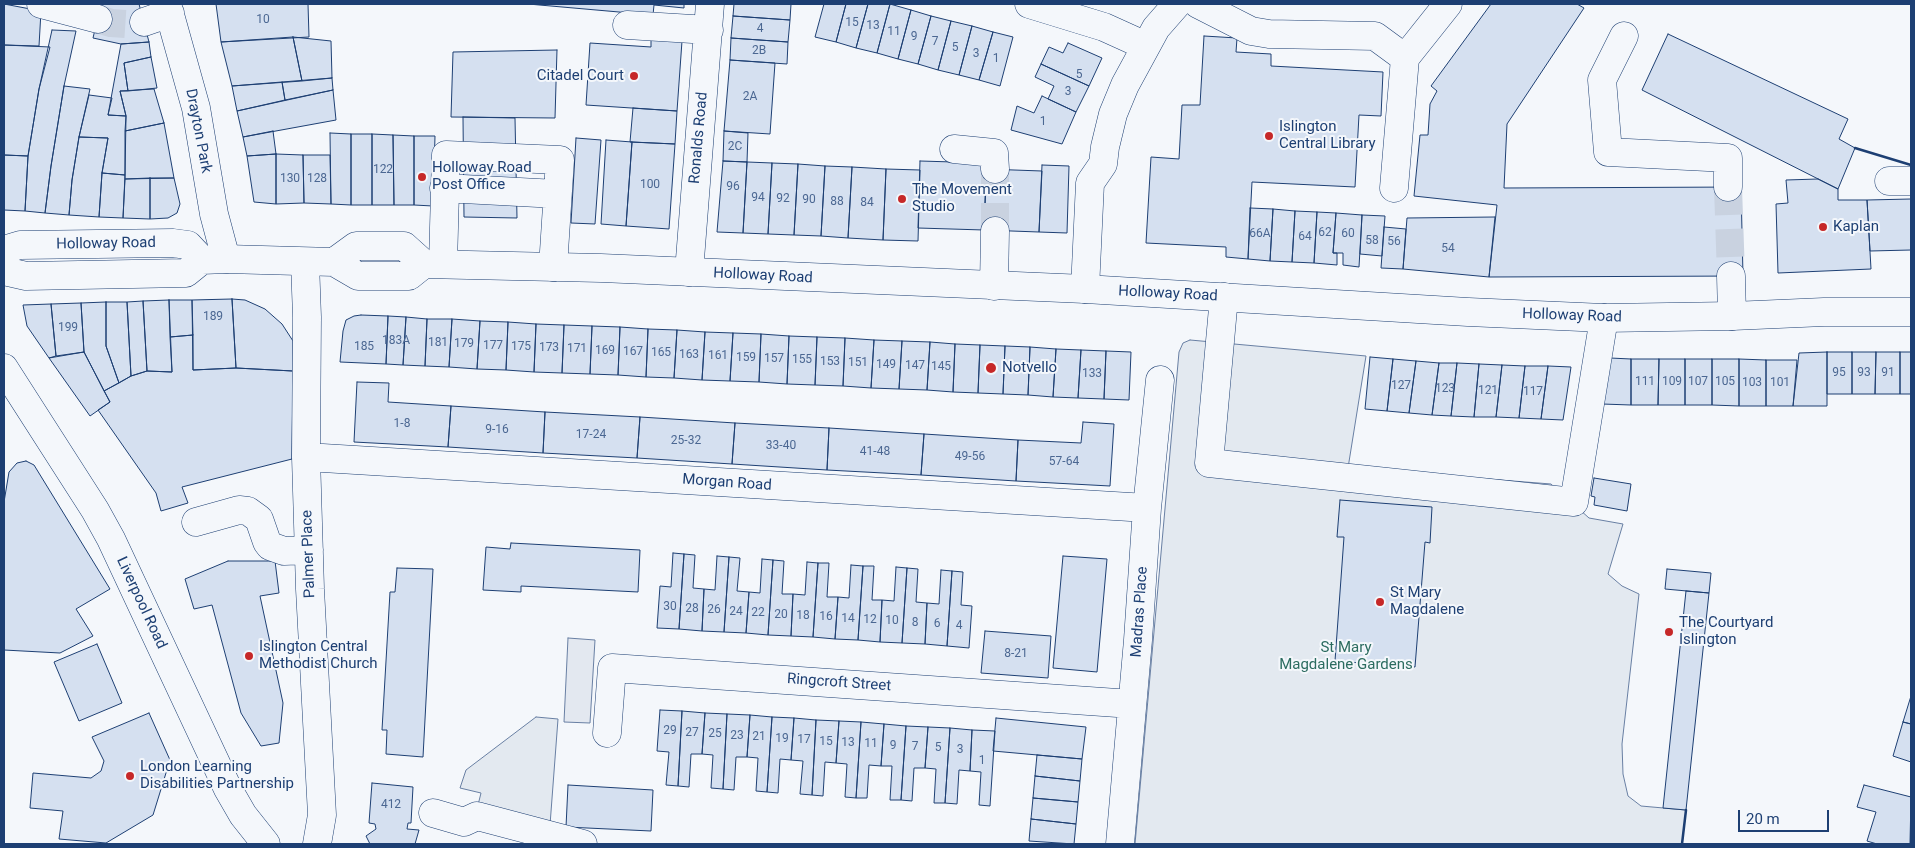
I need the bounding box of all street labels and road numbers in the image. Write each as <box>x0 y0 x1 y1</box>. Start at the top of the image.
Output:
street label: Drayton Park <box>181 87 215 175</box>
street label: Ronalds Road <box>686 91 712 185</box>
street label: Holloway Road <box>56 234 156 254</box>
street label: Holloway Road <box>713 264 813 288</box>
street label: Holloway Road <box>1118 282 1218 306</box>
street label: Holloway Road <box>1522 305 1622 327</box>
street label: Morgan Road <box>682 471 772 495</box>
street label: Palmer Place <box>298 510 320 598</box>
street label: Liverpool Road <box>112 554 170 652</box>
street label: Madras Place <box>1128 566 1152 658</box>
street label: Ringcroft Street <box>786 670 892 696</box>

